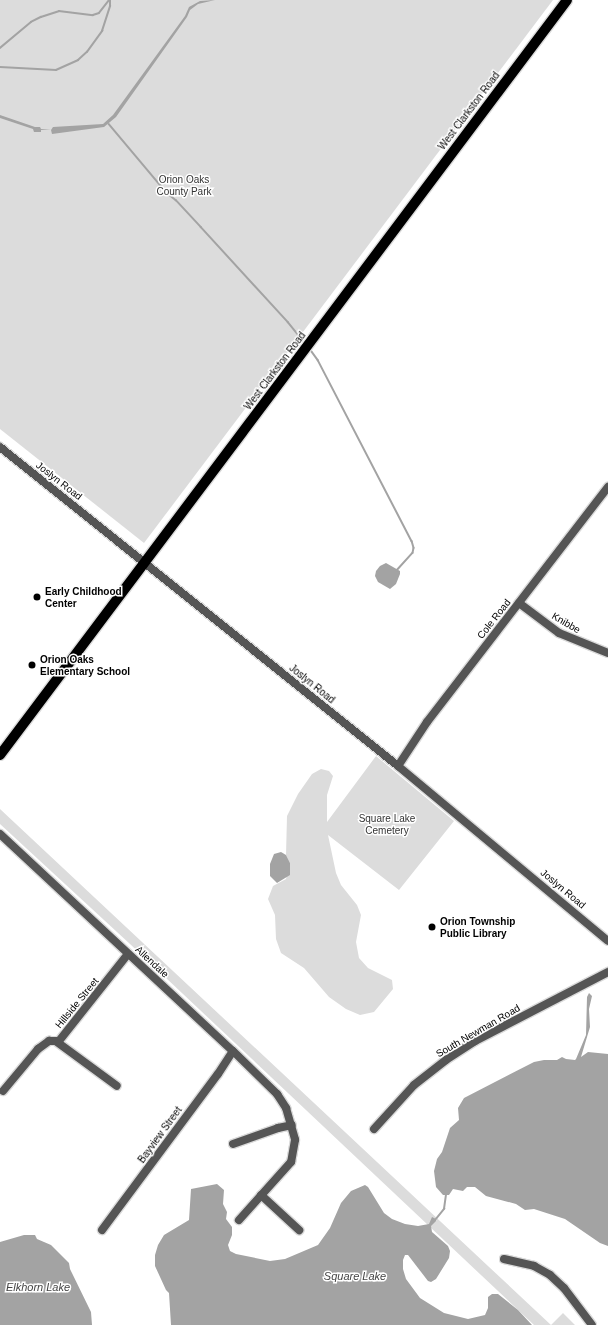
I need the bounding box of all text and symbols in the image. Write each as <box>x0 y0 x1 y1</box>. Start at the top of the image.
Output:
street label: West Clarkston Road <box>436 70 502 152</box>
park label: Orion Oaks County Park <box>156 173 212 196</box>
street label: West Clarkston Road <box>242 330 308 412</box>
street label: Joslyn Road <box>34 459 84 503</box>
place label: Early Childhood Center <box>45 585 122 608</box>
marker: Early Childhood Center <box>32 592 42 602</box>
street label: Cole Road <box>475 597 513 641</box>
street label: Knibbe <box>550 610 582 636</box>
place label: Orion Oaks Elementary School <box>40 653 130 676</box>
marker: Orion Oaks Elementary School <box>27 660 37 670</box>
street label: Joslyn Road <box>287 662 337 706</box>
park label: Square Lake Cemetery <box>359 812 415 836</box>
street label: Joslyn Road <box>538 867 588 911</box>
place label: Orion Township Public Library <box>440 915 515 938</box>
marker: Orion Township Public Library <box>427 922 437 932</box>
street label: Allendale <box>133 944 171 980</box>
street label: Hillside Street <box>53 975 101 1031</box>
street label: South Newman Road <box>434 1002 522 1060</box>
street label: Bayview Street <box>136 1104 184 1166</box>
water label: Square Lake <box>324 1269 386 1283</box>
water label: Elkhorn Lake <box>6 1280 70 1294</box>

